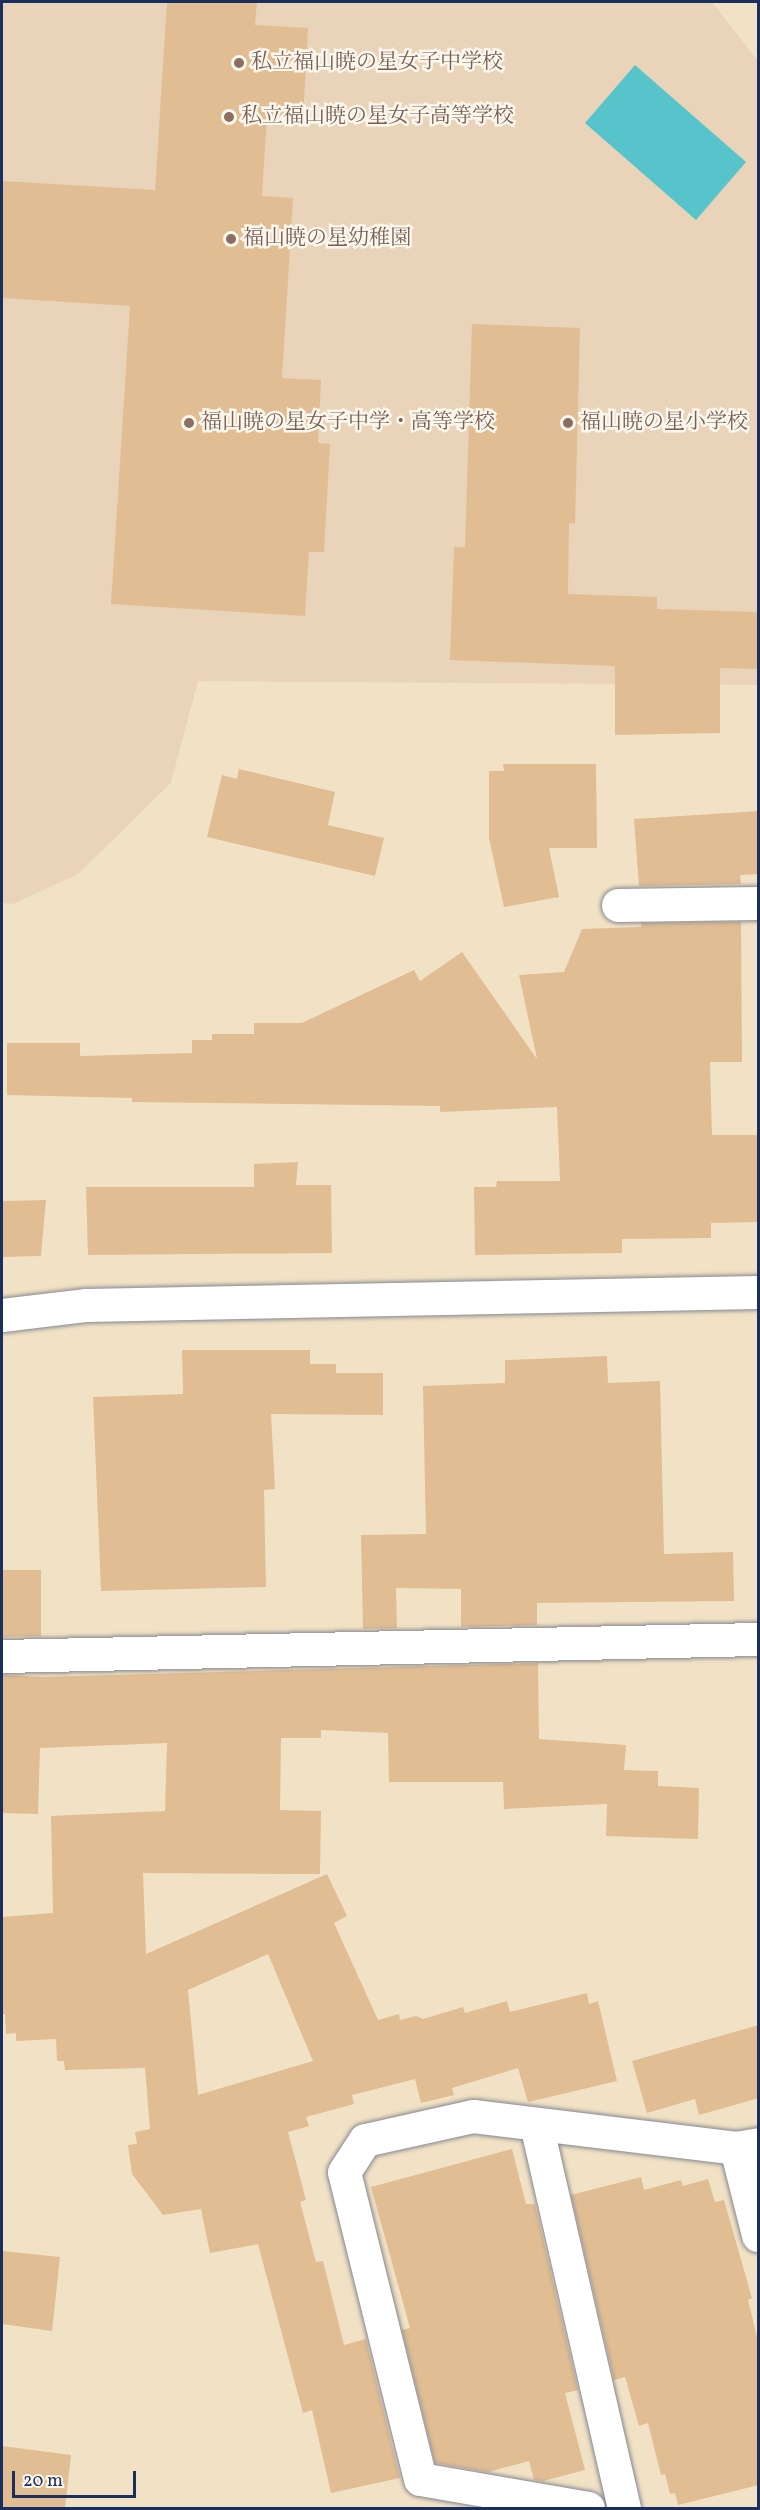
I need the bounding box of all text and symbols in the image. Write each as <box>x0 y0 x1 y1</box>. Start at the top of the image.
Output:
place label: 私立福山暁の星女子中学校 <box>251 50 503 76</box>
marker: 私立福山暁の星女子中学校 <box>232 56 246 70</box>
place label: 私立福山暁の星女子高等学校 <box>241 104 514 130</box>
marker: 私立福山暁の星女子高等学校 <box>222 110 236 124</box>
place label: 福山暁の星幼稚園 <box>243 226 411 252</box>
marker: 福山暁の星幼稚園 <box>224 232 238 246</box>
place label: 福山暁の星女子中学・高等学校 <box>201 410 495 436</box>
place label: 福山暁の星小学校 <box>580 410 748 436</box>
marker: 福山暁の星女子中学・高等学校 <box>182 416 196 430</box>
marker: 福山暁の星小学校 <box>561 416 575 430</box>
scale bar <box>15 2459 140 2497</box>
text: 20 m <box>23 2469 63 2494</box>

